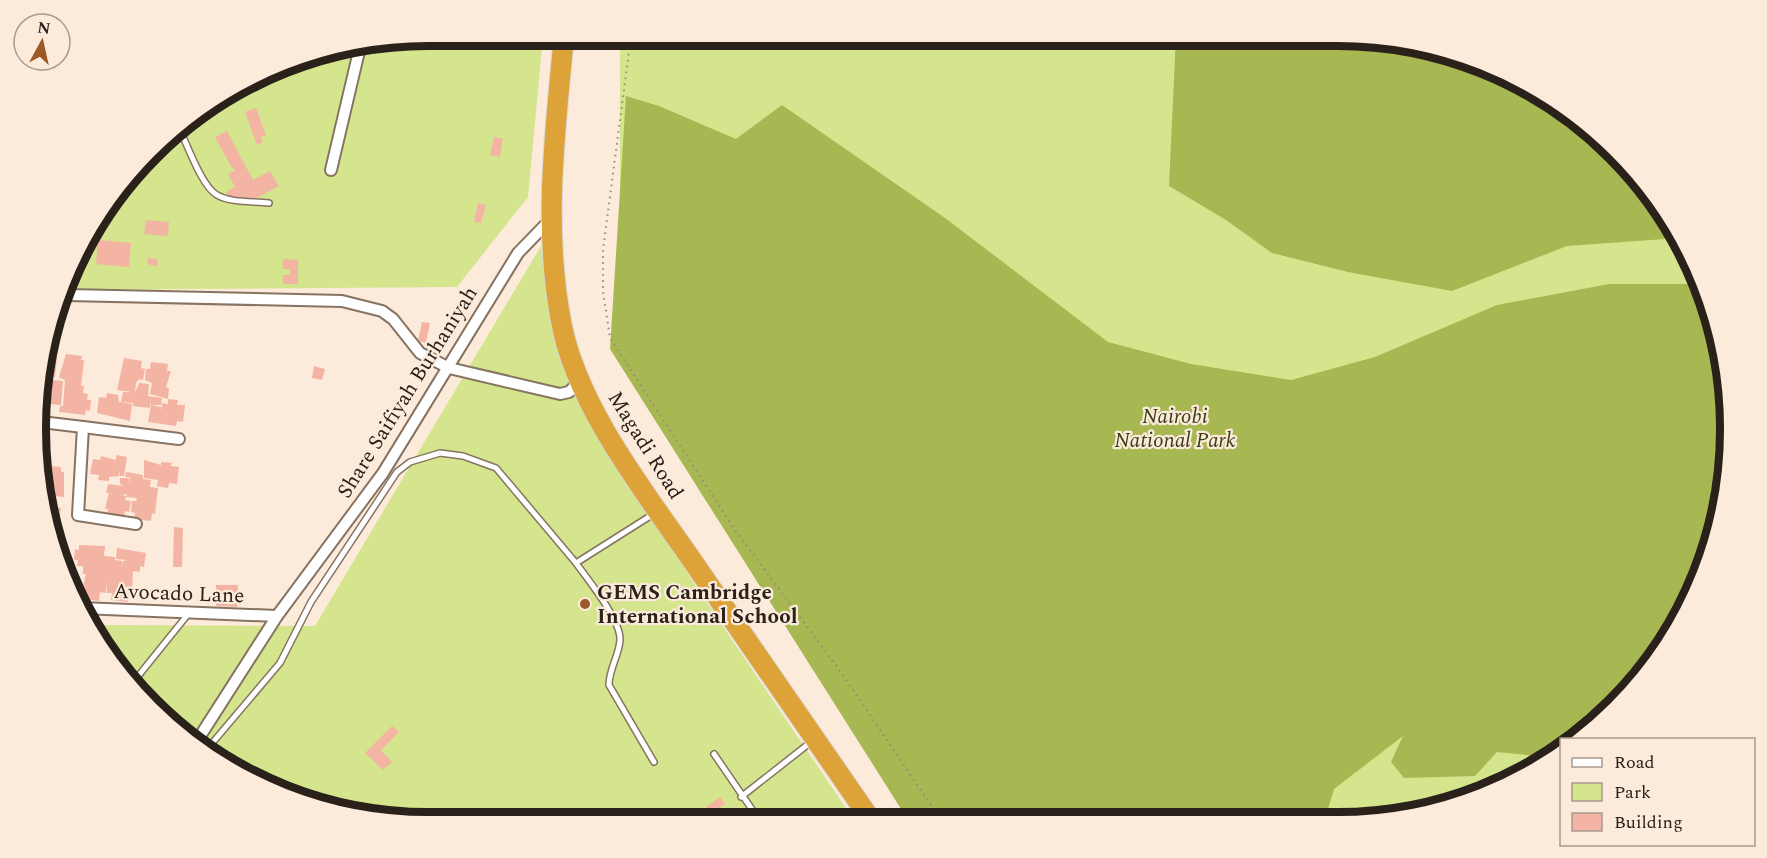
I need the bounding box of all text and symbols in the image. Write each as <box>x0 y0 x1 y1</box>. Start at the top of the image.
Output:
north arrow <box>12 12 72 72</box>
text: N <box>36 15 52 41</box>
street label: Share Saifiyah Burhaniyah <box>329 280 486 505</box>
street label: Magadi Road <box>599 385 691 506</box>
park label: Nairobi National Park <box>1114 401 1236 457</box>
street label: Avocado Lane <box>113 576 245 612</box>
place label: GEMS Cambridge International School <box>597 577 798 633</box>
marker: GEMS Cambridge International School <box>578 597 592 611</box>
legend <box>1560 738 1755 846</box>
text: Road <box>1614 749 1655 776</box>
text: Park <box>1614 779 1651 806</box>
text: Building <box>1614 809 1683 836</box>

